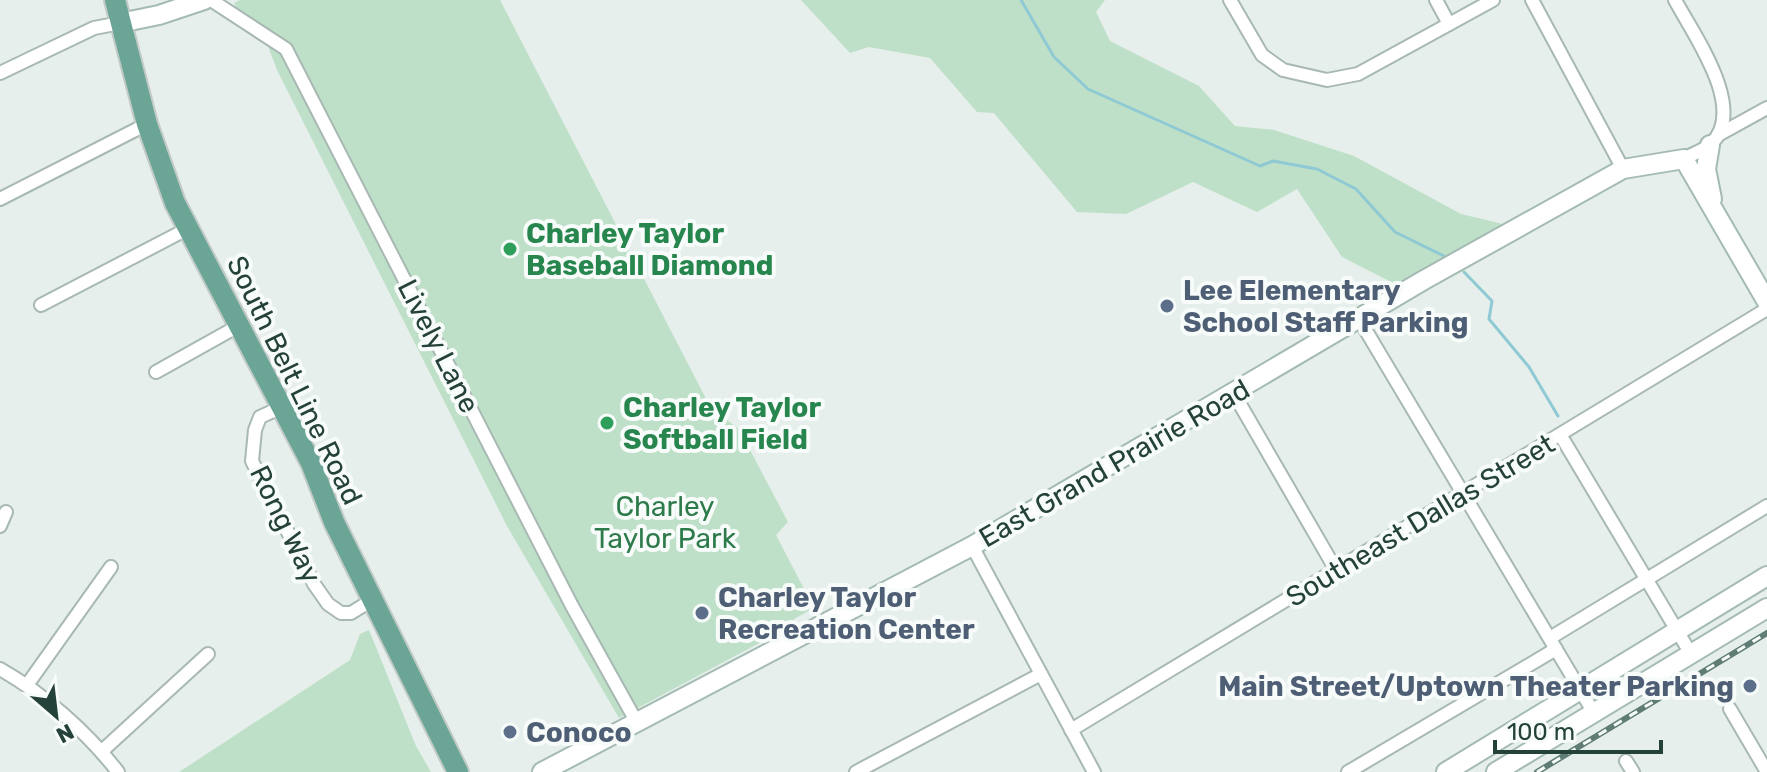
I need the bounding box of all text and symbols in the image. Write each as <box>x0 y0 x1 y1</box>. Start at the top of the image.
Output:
place label: Charley Taylor Baseball Diamond <box>526 217 774 282</box>
marker: Charley Taylor Baseball Diamond <box>501 240 519 258</box>
street label: South Belt Line Road <box>220 250 369 510</box>
street label: Lively Lane <box>391 274 486 419</box>
place label: Lee Elementary School Staff Parking <box>1183 274 1468 339</box>
marker: Lee Elementary School Staff Parking <box>1158 297 1176 315</box>
street label: East Grand Prairie Road <box>973 372 1255 554</box>
place label: Charley Taylor Softball Field <box>623 391 821 456</box>
marker: Charley Taylor Softball Field <box>598 414 616 432</box>
street label: Southeast Dallas Street <box>1280 427 1561 614</box>
street label: Rong Way <box>243 460 328 588</box>
park label: Charley Taylor Park <box>594 490 737 555</box>
place label: Charley Taylor Recreation Center <box>718 581 975 646</box>
marker: Charley Taylor Recreation Center <box>693 604 711 622</box>
place label: Main Street/Uptown Theater Parking <box>1218 670 1734 703</box>
north arrow <box>16 676 96 756</box>
marker: Main Street/Uptown Theater Parking <box>1741 677 1759 695</box>
scale bar <box>1495 704 1661 754</box>
place label: Conoco <box>526 716 632 749</box>
text: N <box>52 718 78 749</box>
text: 100 m <box>1507 718 1575 746</box>
marker: Conoco <box>501 723 519 741</box>

